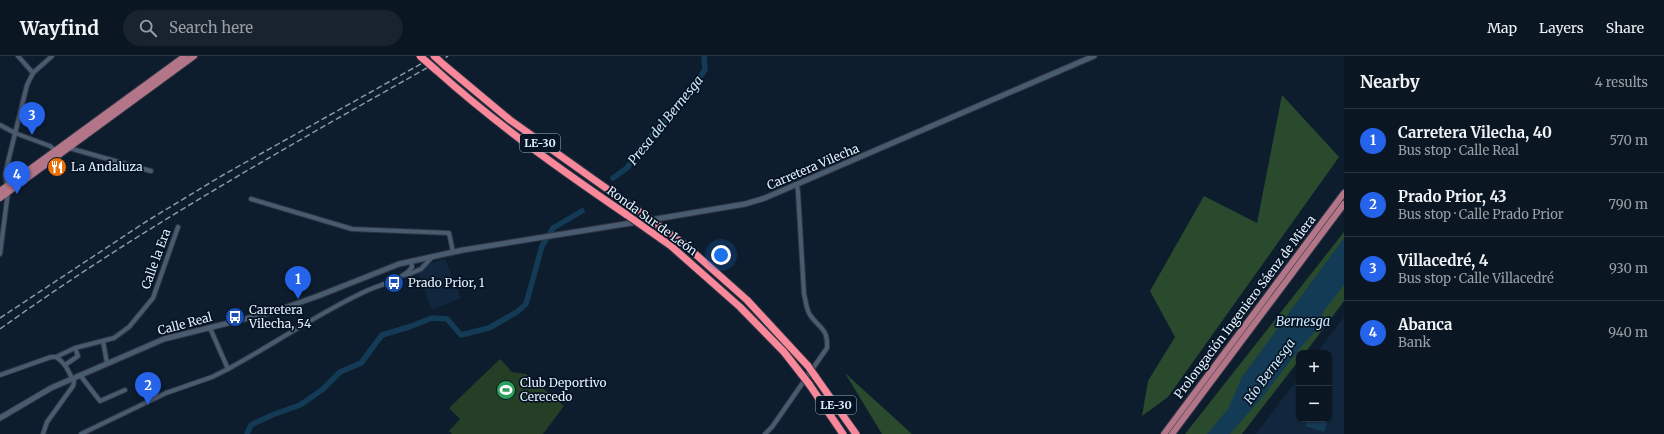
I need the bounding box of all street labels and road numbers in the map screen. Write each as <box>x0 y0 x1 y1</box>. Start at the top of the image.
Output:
road number: LE-30 <box>520 134 560 152</box>
street label: Carretera Vilecha <box>764 140 862 193</box>
street label: Ronda Sur de León <box>604 183 700 258</box>
street label: Prolongación Ingeniero Sáenz de Miera <box>1171 212 1319 401</box>
street label: Calle la Era <box>138 226 174 291</box>
street label: Calle Real <box>156 309 214 338</box>
road number: LE-30 <box>816 396 856 414</box>

